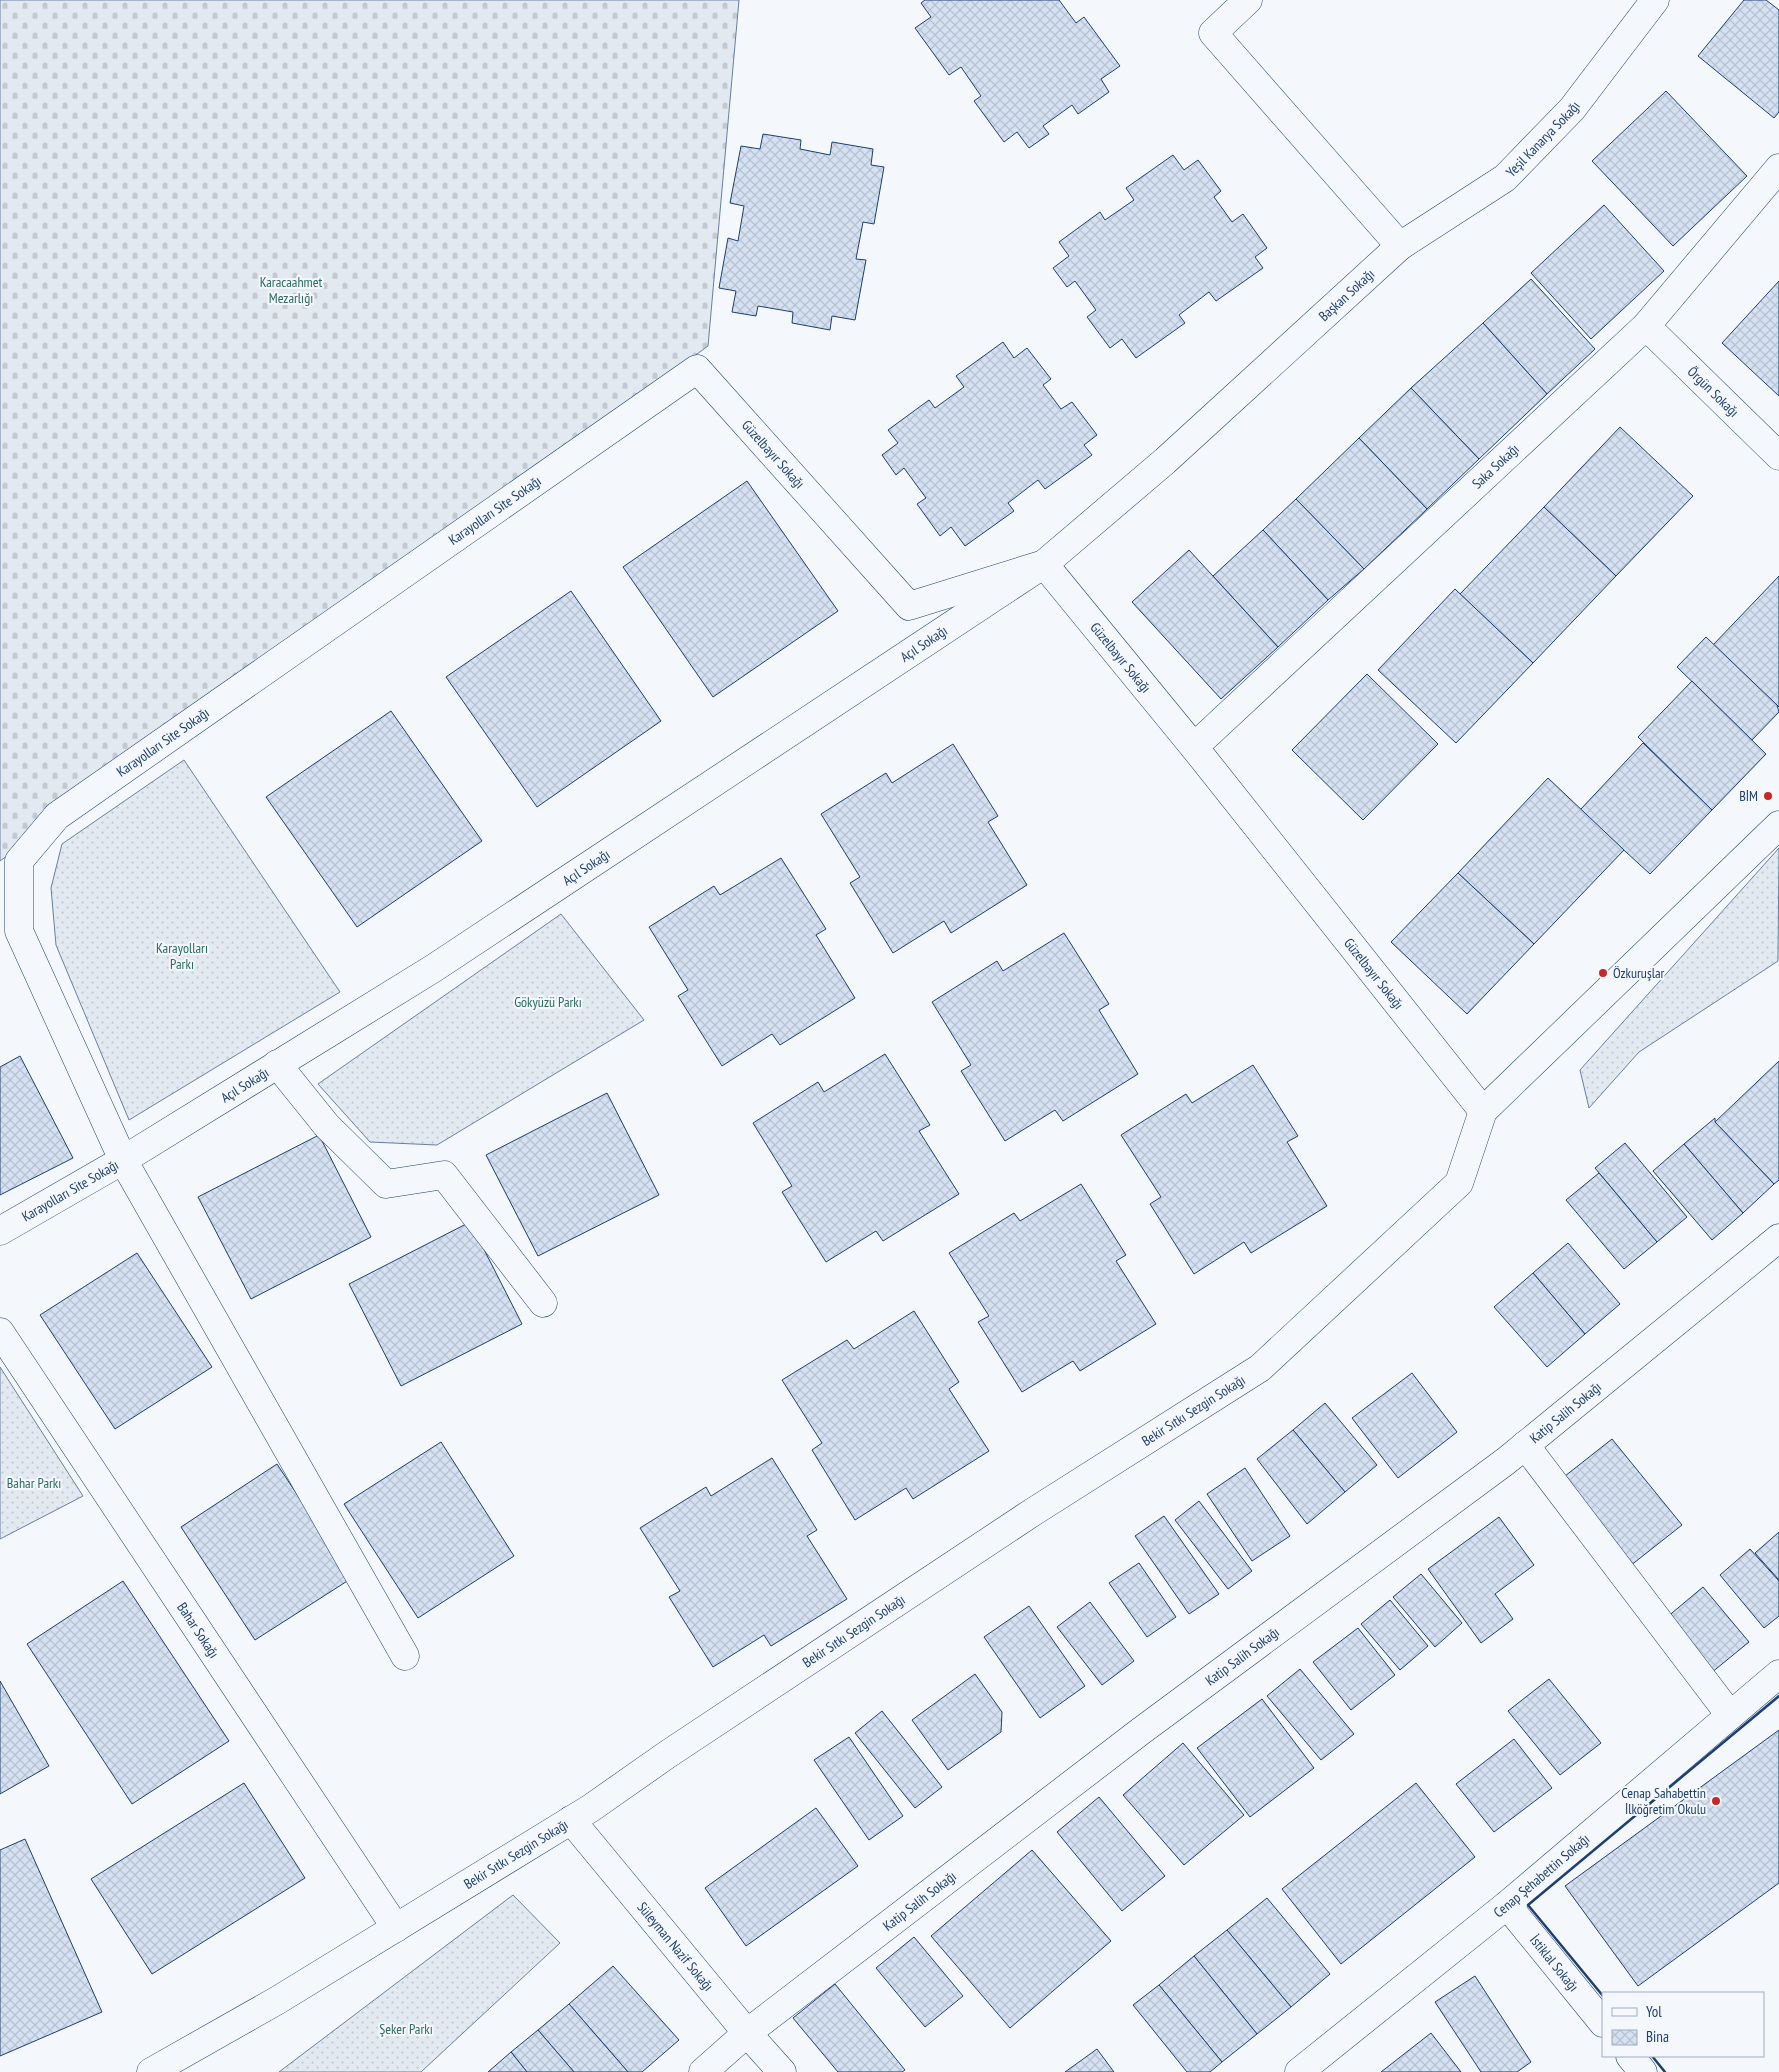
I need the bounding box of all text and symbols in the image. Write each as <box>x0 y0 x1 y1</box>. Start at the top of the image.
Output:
street label: Yeşil Kanarya Sokağı <box>1502 97 1584 181</box>
street label: Başkan Sokağı <box>1315 265 1378 325</box>
park label: Karacaahmet Mezarlığı <box>260 273 323 307</box>
street label: Örgün Sokağı <box>1684 363 1743 421</box>
street label: Güzelbayır Sokağı <box>738 416 809 492</box>
street label: Saka Sokağı <box>1468 440 1523 492</box>
street label: Karayolları Site Sokağı <box>445 472 545 549</box>
street label: Güzelbayır Sokağı <box>1087 619 1155 697</box>
street label: Açıl Sokağı <box>897 621 951 666</box>
street label: Karayolları Site Sokağı <box>113 704 213 781</box>
place label: BİM <box>1739 787 1758 805</box>
marker: BİM <box>1762 790 1774 802</box>
street label: Açıl Sokağı <box>559 845 613 889</box>
street label: Güzelbayır Sokağı <box>1340 934 1408 1013</box>
park label: Karayolları Parkı <box>156 939 208 973</box>
place label: Özkuruşlar <box>1613 964 1665 982</box>
marker: Özkuruşlar <box>1597 967 1609 979</box>
park label: Gökyüzü Parkı <box>514 993 582 1011</box>
street label: Açıl Sokağı <box>217 1063 272 1106</box>
street label: Karayolları Site Sokağı <box>19 1156 122 1225</box>
street label: Bekir Sıtkı Sezgin Sokağı <box>1138 1371 1248 1450</box>
street label: Katip Salih Sokağı <box>1526 1378 1605 1447</box>
park label: Bahar Parkı <box>7 1474 61 1492</box>
street label: Bekir Sıtkı Sezgin Sokağı <box>799 1591 908 1671</box>
street label: Bahar Sokağı <box>173 1599 223 1661</box>
street label: Katip Salih Sokağı <box>1202 1623 1283 1689</box>
place label: Cenap Sahabettin İlköğretim Okulu <box>1621 1784 1706 1818</box>
marker: Cenap Sahabettin İlköğretim Okulu <box>1710 1795 1722 1807</box>
street label: Bekir Sıtkı Sezgin Sokağı <box>460 1815 571 1893</box>
street label: Cenap Şehabettin Sokağı <box>1490 1830 1593 1921</box>
street label: Katip Salih Sokağı <box>879 1867 960 1935</box>
street label: Süleyman Nazif Sokağı <box>633 1898 717 1995</box>
street label: İstiklal Sokağı <box>1526 1931 1583 1995</box>
legend <box>1602 1992 1764 2057</box>
text: Yol <box>1646 2002 1662 2021</box>
park label: Şeker Parkı <box>379 2020 433 2038</box>
text: Bina <box>1646 2027 1669 2046</box>

